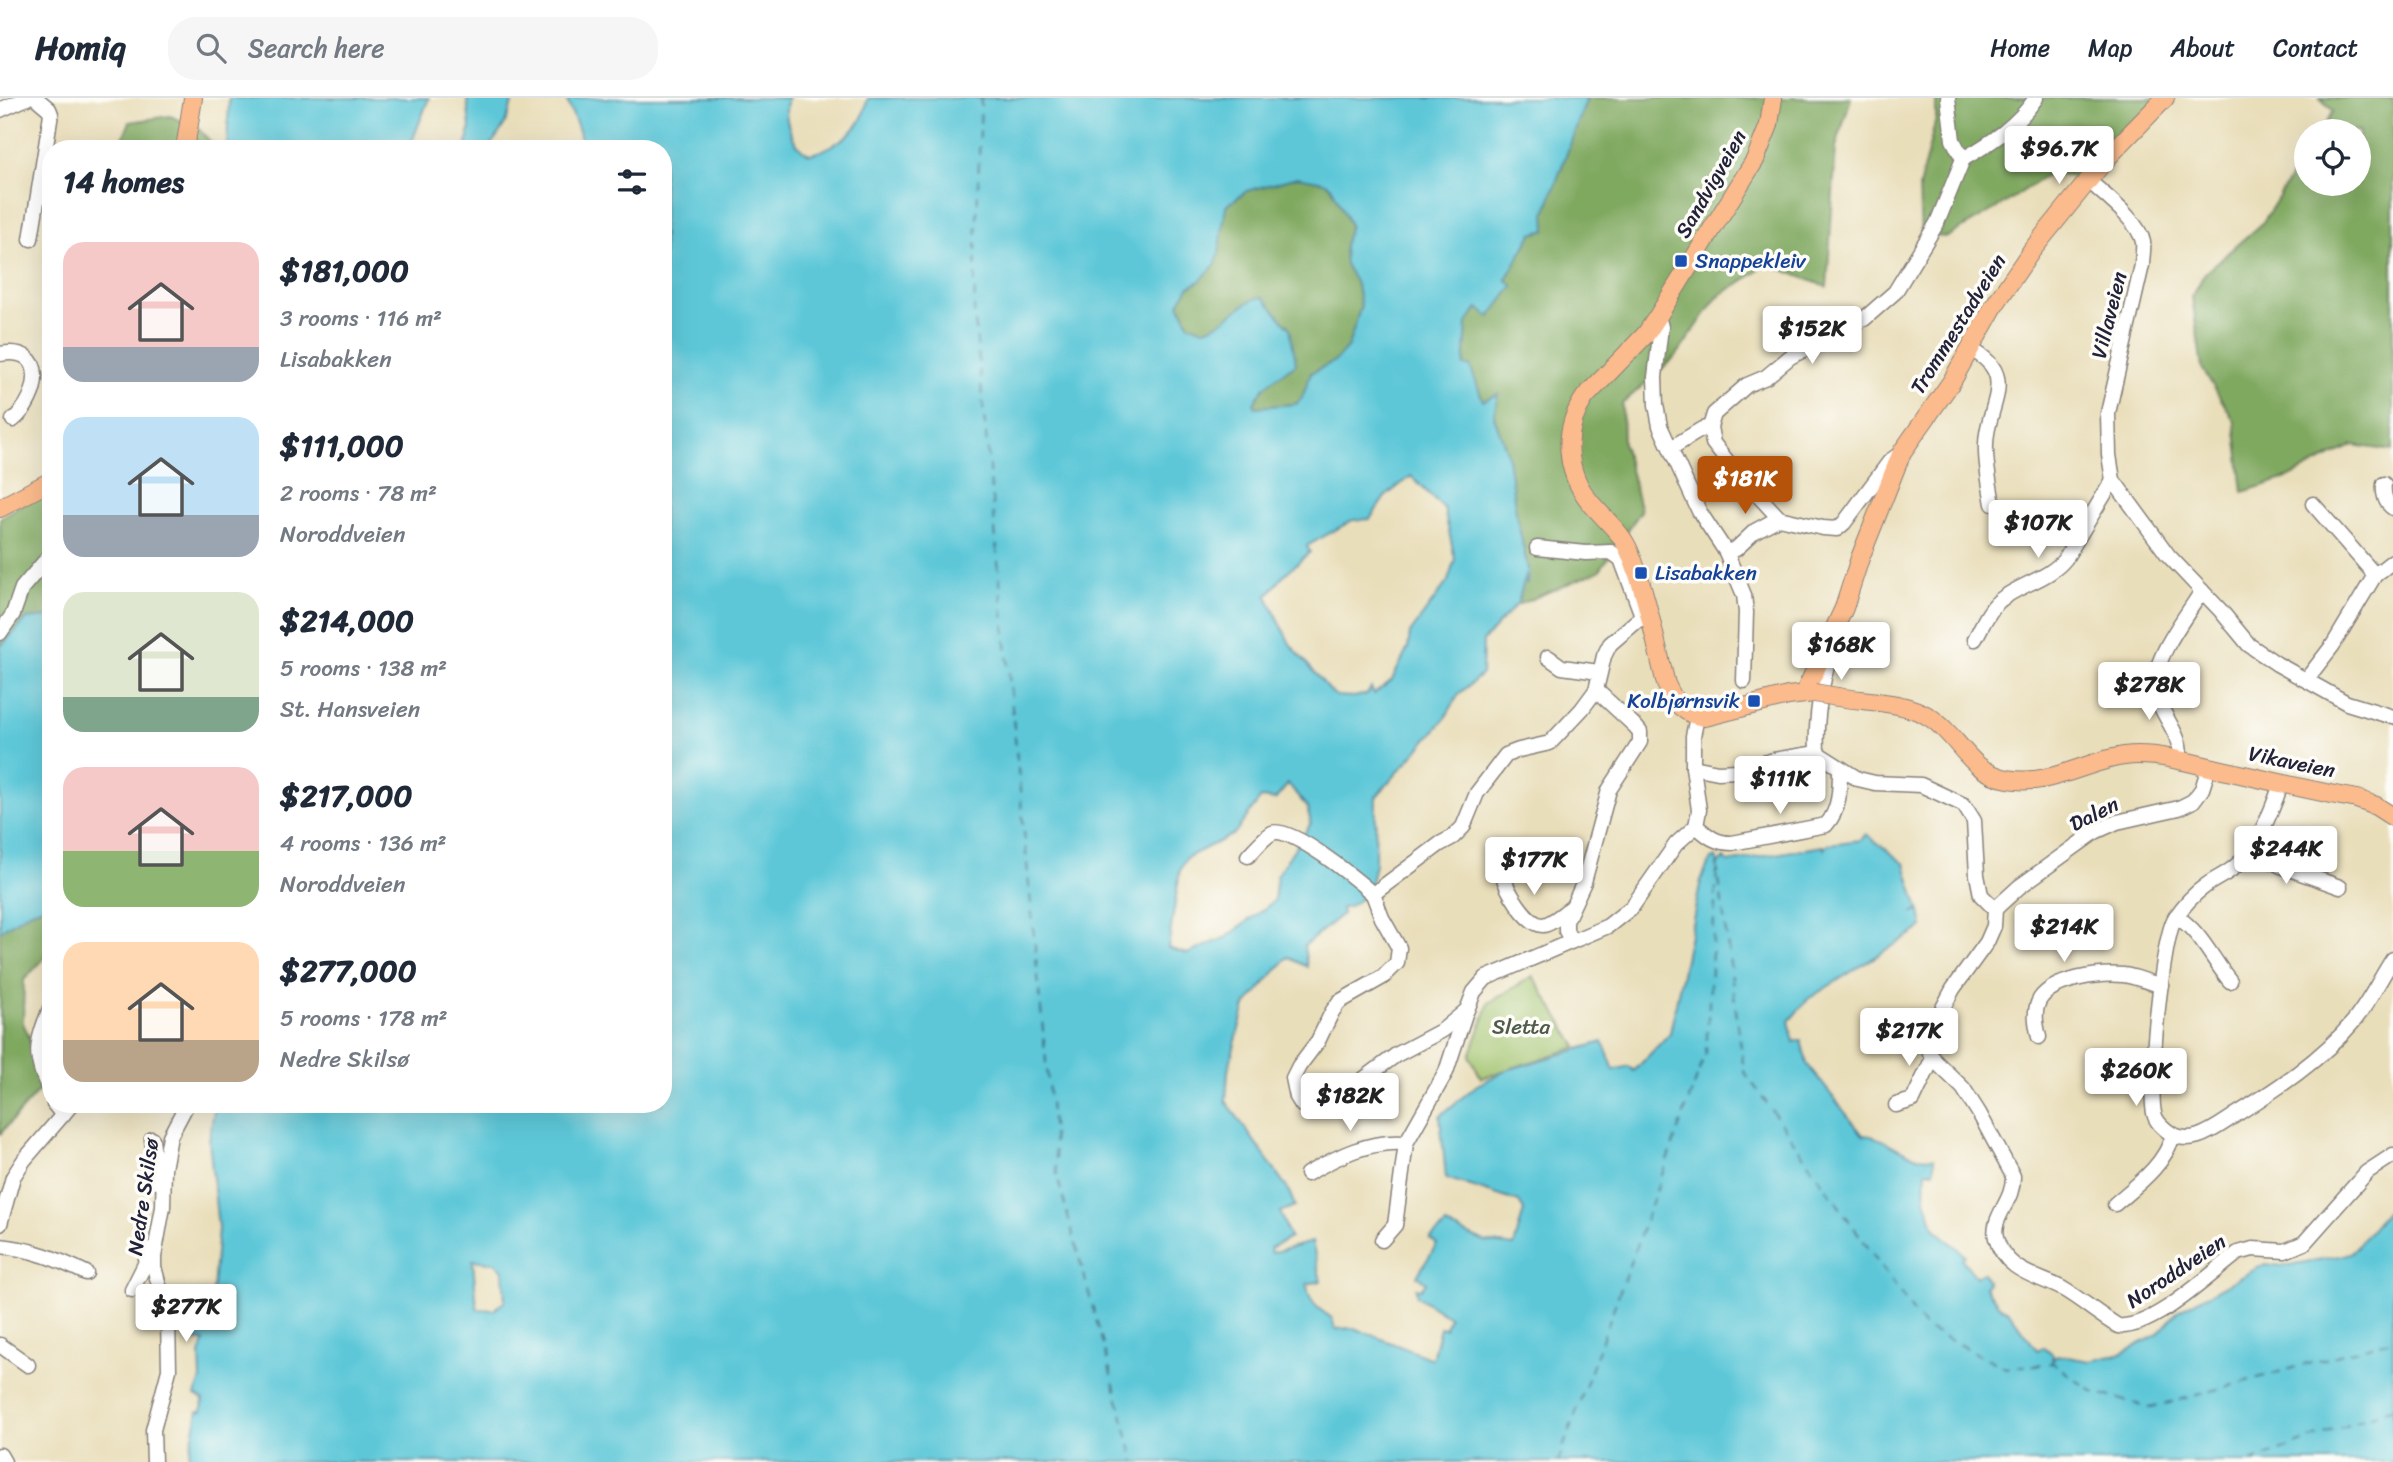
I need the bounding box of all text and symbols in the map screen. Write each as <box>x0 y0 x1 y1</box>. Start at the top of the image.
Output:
search box <box>168 17 658 80</box>
text: Homiq <box>35 19 126 77</box>
text: Search here <box>248 25 385 71</box>
text: Home <box>1990 27 2050 69</box>
text: Map <box>2088 27 2132 69</box>
text: About <box>2170 27 2235 69</box>
text: Contact <box>2273 27 2358 69</box>
icon: search <box>192 29 230 67</box>
map controls <box>2294 119 2371 196</box>
button: locate <box>2294 119 2371 196</box>
street label: Sandvigveien <box>1665 122 1757 246</box>
pin: $96.7K <box>2002 126 2116 186</box>
text: $96.7K <box>2021 128 2097 169</box>
text: 14 homes <box>63 155 184 209</box>
icon: filters <box>613 163 651 201</box>
place label: Snappekleiv <box>1695 242 1807 280</box>
text: $181,000 <box>280 244 409 298</box>
street label: Trommestadveien <box>1899 246 2017 402</box>
marker: Snappekleiv <box>1673 253 1689 269</box>
street label: Villaveien <box>2080 267 2138 363</box>
icon: home <box>119 270 203 354</box>
text: 3 rooms · 116 m² <box>280 298 442 339</box>
pin: $152K <box>1763 306 1861 366</box>
text: $152K <box>1779 308 1845 349</box>
text: Lisabakken <box>280 339 392 380</box>
text: $111,000 <box>280 419 404 473</box>
icon: home <box>119 445 203 529</box>
pin: $181K <box>1696 456 1794 516</box>
text: $181K <box>1713 458 1777 499</box>
text: 2 rooms · 78 m² <box>280 473 437 514</box>
pin: $107K <box>1989 500 2087 560</box>
text: $107K <box>2005 502 2072 543</box>
text: Noroddveien <box>280 514 405 555</box>
place label: Lisabakken <box>1655 554 1757 592</box>
marker: Lisabakken <box>1633 565 1649 581</box>
text: $214,000 <box>280 594 414 648</box>
icon: home <box>119 620 203 704</box>
pin: $168K <box>1792 622 1890 682</box>
text: $168K <box>1808 624 1874 665</box>
text: 5 rooms · 138 m² <box>280 648 447 689</box>
pin: $278K <box>2100 662 2198 722</box>
text: $278K <box>2114 664 2184 705</box>
place label: Kolbjørnsvik <box>1627 682 1740 720</box>
text: St. Hansveien <box>280 689 420 730</box>
marker: Kolbjørnsvik <box>1746 693 1762 709</box>
street label: Vikaveien <box>2245 734 2339 790</box>
pin: $111K <box>1731 756 1829 816</box>
text: $111K <box>1750 758 1810 799</box>
text: $217,000 <box>280 769 412 823</box>
street label: Dalen <box>2063 785 2125 843</box>
icon: home <box>119 795 203 879</box>
text: 4 rooms · 136 m² <box>280 823 447 864</box>
pin: $244K <box>2237 826 2335 886</box>
text: $244K <box>2250 828 2322 869</box>
pin: $177K <box>1485 838 1583 897</box>
text: $177K <box>1501 839 1567 880</box>
text: Noroddveien <box>280 864 405 905</box>
pin: $214K <box>2015 904 2113 964</box>
text: $214K <box>2031 906 2097 947</box>
text: $277,000 <box>280 944 417 998</box>
icon: home <box>119 970 203 1054</box>
text: 5 rooms · 178 m² <box>280 998 448 1039</box>
park label: Sletta <box>1492 1008 1550 1046</box>
pin: $217K <box>1860 1009 1958 1068</box>
text: $217K <box>1876 1010 1942 1051</box>
text: Nedre Skilsø <box>280 1039 409 1080</box>
pin: $260K <box>2087 1048 2185 1108</box>
text: $260K <box>2101 1050 2171 1091</box>
pin: $182K <box>1301 1074 1399 1133</box>
text: $182K <box>1317 1075 1383 1116</box>
street label: Nedre Skilsø <box>116 1135 170 1258</box>
street label: Noroddveien <box>2118 1223 2234 1319</box>
pin: $277K <box>137 1284 235 1344</box>
text: $277K <box>152 1286 221 1327</box>

